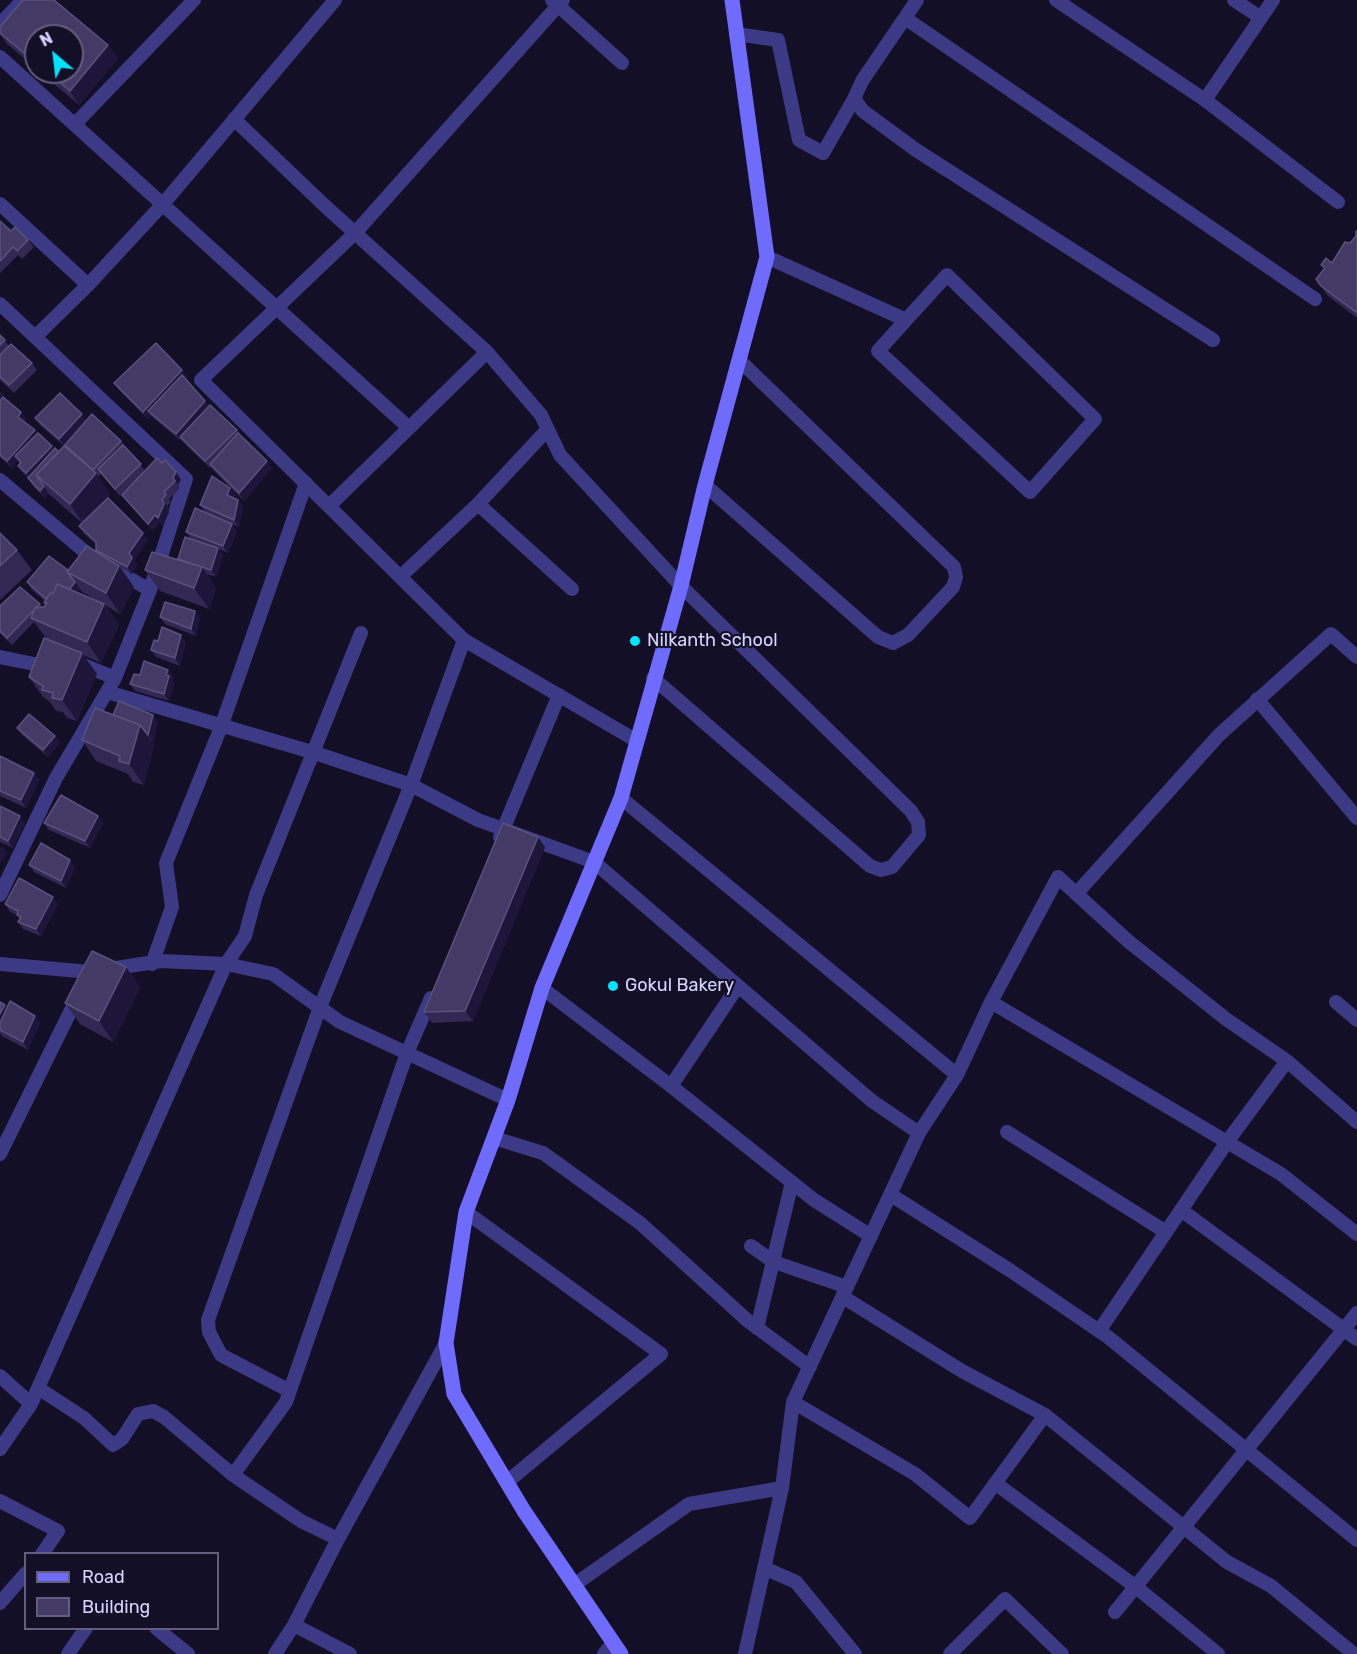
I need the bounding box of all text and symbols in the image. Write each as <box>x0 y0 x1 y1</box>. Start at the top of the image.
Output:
north arrow <box>24 24 84 84</box>
text: N <box>37 28 56 51</box>
place label: Nilkanth School <box>647 630 778 652</box>
marker: Nilkanth School <box>628 634 642 648</box>
place label: Gokul Bakery <box>625 975 734 997</box>
marker: Gokul Bakery <box>606 979 620 993</box>
legend <box>24 1552 219 1630</box>
text: Road <box>82 1566 125 1588</box>
text: Building <box>82 1596 150 1618</box>

